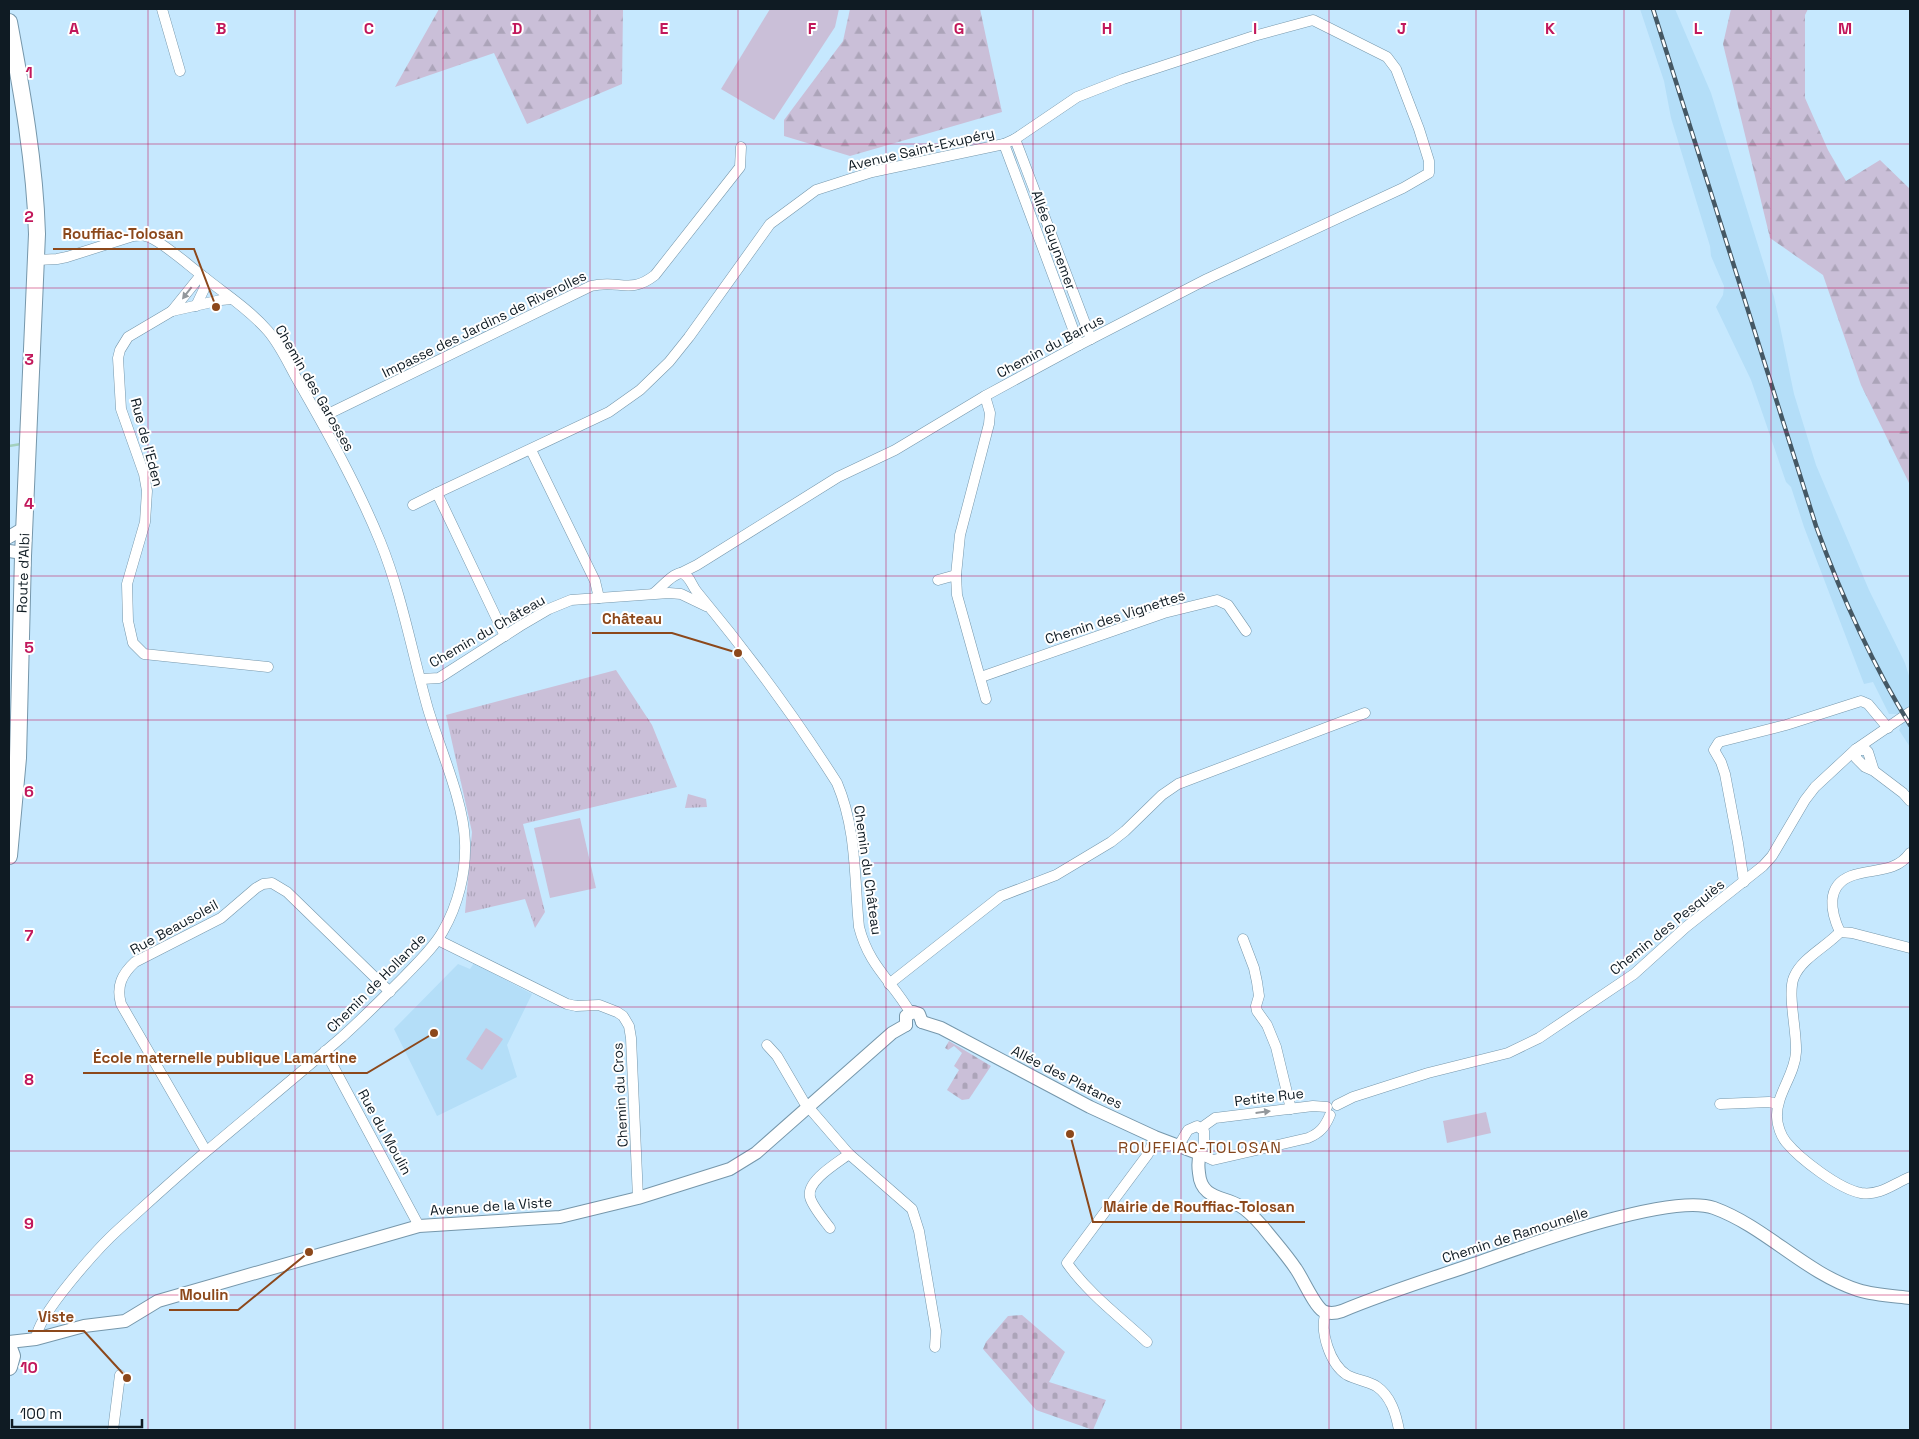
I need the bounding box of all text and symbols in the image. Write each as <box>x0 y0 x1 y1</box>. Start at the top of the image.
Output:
text: A <box>69 18 79 39</box>
text: B <box>216 18 226 39</box>
text: C <box>364 18 374 39</box>
text: D <box>512 18 522 39</box>
text: E <box>660 18 669 39</box>
text: F <box>808 18 817 39</box>
text: G <box>954 18 964 39</box>
text: H <box>1102 18 1112 39</box>
text: I <box>1253 18 1257 39</box>
text: J <box>1397 18 1407 39</box>
text: K <box>1545 18 1555 39</box>
text: L <box>1694 18 1703 39</box>
text: M <box>1838 18 1852 39</box>
text: 1 <box>25 62 33 83</box>
street label: Avenue Saint-Exupéry <box>846 123 996 175</box>
street label: Allée Guynemer <box>1028 188 1080 292</box>
text: 2 <box>24 206 34 227</box>
callout: Rouffiac-Tolosan <box>53 219 194 249</box>
text: Rouffiac-Tolosan <box>62 224 184 243</box>
street label: Impasse des Jardins de Riverolles <box>379 267 589 381</box>
one-way arrow <box>181 286 192 299</box>
street label: Chemin du Barrus <box>993 310 1107 382</box>
street label: Chemin des Garosses <box>271 321 359 455</box>
text: 3 <box>24 349 34 370</box>
street label: Rue de l'Eden <box>127 396 167 488</box>
text: 4 <box>24 493 34 514</box>
street label: Route d'Albi <box>13 533 33 613</box>
street label: Chemin des Vignettes <box>1043 586 1187 648</box>
street label: Chemin du Château <box>426 591 548 671</box>
callout: Château <box>592 603 672 633</box>
text: Château <box>602 609 662 628</box>
text: 5 <box>24 637 34 658</box>
text: 6 <box>24 781 34 802</box>
street label: Chemin du Château <box>850 804 886 936</box>
street label: Chemin des Pesquiès <box>1606 875 1728 979</box>
street label: Rue Beausoleil <box>127 895 221 959</box>
text: 7 <box>25 925 34 946</box>
street label: Chemin de Hollande <box>323 930 429 1036</box>
street label: Allée des Platanes <box>1008 1041 1126 1113</box>
street label: Chemin du Cros <box>608 1042 632 1148</box>
callout: École maternelle publique Lamartine <box>83 1043 367 1073</box>
text: École maternelle publique Lamartine <box>93 1048 357 1067</box>
text: 8 <box>24 1069 34 1090</box>
street label: Petite Rue <box>1233 1084 1305 1110</box>
street label: Rue du Moulin <box>354 1086 416 1178</box>
one-way arrow <box>1255 1108 1271 1116</box>
district label: ROUFFIAC-TOLOSAN <box>1118 1137 1282 1158</box>
callout: Mairie de Rouffiac-Tolosan <box>1093 1192 1305 1222</box>
street label: Avenue de la Viste <box>429 1193 553 1219</box>
text: Mairie de Rouffiac-Tolosan <box>1103 1197 1295 1216</box>
street label: Chemin de Ramounelle <box>1440 1203 1590 1267</box>
text: 9 <box>24 1213 34 1234</box>
callout: Moulin <box>169 1280 238 1310</box>
text: Moulin <box>180 1285 228 1304</box>
callout: Viste <box>28 1301 84 1331</box>
text: Viste <box>38 1307 74 1326</box>
text: 10 <box>20 1357 38 1378</box>
scale bar <box>12 1396 142 1428</box>
text: 100 m <box>20 1404 62 1423</box>

